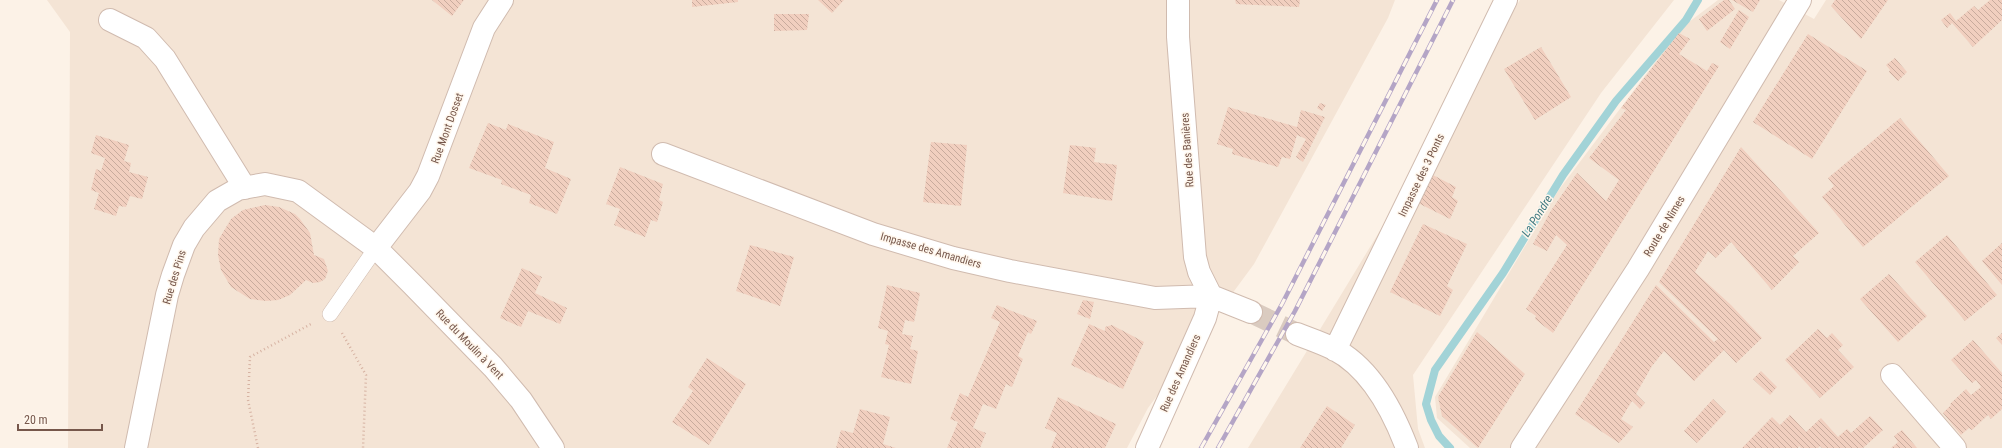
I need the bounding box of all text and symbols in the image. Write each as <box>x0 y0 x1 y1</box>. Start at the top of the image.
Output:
street label: Rue Mont Dosset <box>429 91 466 165</box>
street label: Rue des Banières <box>1178 112 1197 188</box>
street label: Impasse des 3 Ponts <box>1396 132 1447 219</box>
water label: La Pondre <box>1519 192 1556 239</box>
street label: Route de Nîmes <box>1641 193 1688 259</box>
street label: Impasse des Amandiers <box>879 230 983 271</box>
street label: Rue des Pins <box>160 248 189 306</box>
street label: Rue du Moulin à Vent <box>433 307 506 382</box>
street label: Rue des Amandiers <box>1157 332 1203 414</box>
scale bar <box>18 406 102 432</box>
text: 20 m <box>24 413 48 427</box>

